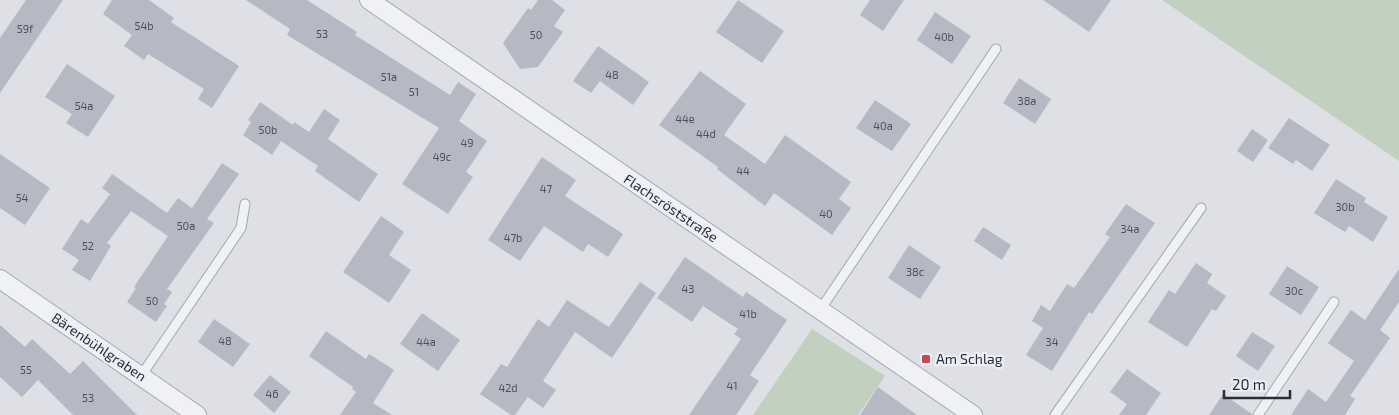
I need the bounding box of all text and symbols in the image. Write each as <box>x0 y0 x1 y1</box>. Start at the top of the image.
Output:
house number: 54b <box>135 19 153 32</box>
house number: 59f <box>17 22 34 35</box>
house number: 53 <box>316 27 328 40</box>
house number: 50 <box>530 28 542 41</box>
house number: 40b <box>934 30 954 43</box>
house number: 48 <box>605 68 619 81</box>
house number: 51a <box>381 70 397 83</box>
house number: 51 <box>409 85 419 98</box>
house number: 38a <box>1018 94 1036 107</box>
house number: 54a <box>75 99 93 112</box>
house number: 44e <box>675 112 695 125</box>
house number: 40a <box>873 119 893 132</box>
house number: 50b <box>259 123 277 136</box>
house number: 44d <box>696 127 716 140</box>
house number: 49 <box>460 136 474 149</box>
house number: 49c <box>433 150 451 163</box>
house number: 44 <box>736 164 750 177</box>
street label: Flachsröststraße <box>621 170 722 245</box>
house number: 47 <box>540 182 553 195</box>
house number: 54 <box>16 191 29 204</box>
house number: 30b <box>1335 200 1355 213</box>
house number: 40 <box>819 207 833 220</box>
house number: 50a <box>177 219 195 232</box>
house number: 34a <box>1121 222 1139 235</box>
house number: 47b <box>504 231 522 244</box>
house number: 52 <box>82 239 94 252</box>
house number: 38c <box>906 265 924 278</box>
house number: 43 <box>682 282 694 295</box>
house number: 30c <box>1285 284 1303 297</box>
house number: 50 <box>146 294 158 307</box>
house number: 41b <box>739 307 757 320</box>
street label: Bärenbühlgraben <box>49 309 150 385</box>
house number: 48 <box>218 334 232 347</box>
house number: 44a <box>416 335 436 348</box>
house number: 34 <box>1046 335 1059 348</box>
place label: Am Schlag <box>936 350 1003 367</box>
marker: Am Schlag <box>920 353 932 365</box>
house number: 55 <box>20 363 32 376</box>
scale bar <box>1224 368 1290 400</box>
text: 20 m <box>1232 375 1266 393</box>
house number: 41 <box>726 379 738 392</box>
house number: 42d <box>498 381 518 394</box>
house number: 46 <box>265 387 279 400</box>
house number: 53 <box>82 391 94 404</box>

